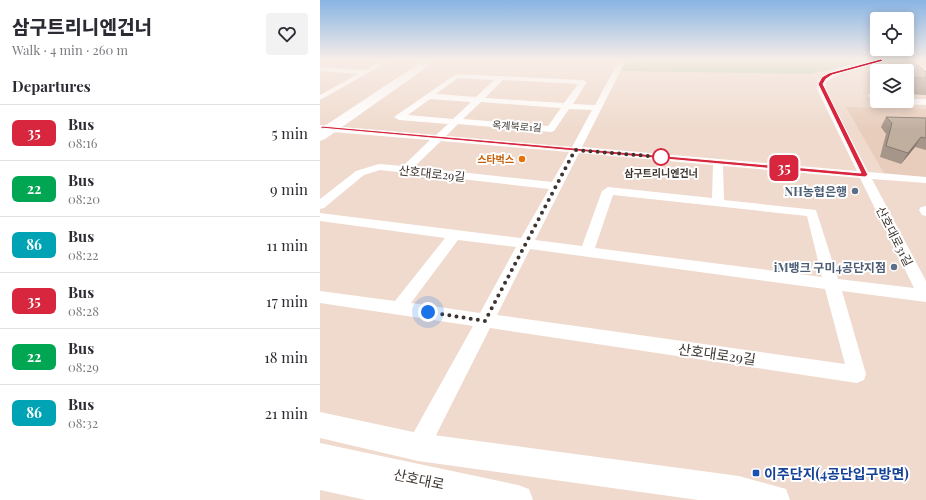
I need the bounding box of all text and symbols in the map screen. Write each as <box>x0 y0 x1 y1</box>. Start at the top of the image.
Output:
map controls <box>870 12 914 108</box>
button: locate <box>870 12 914 56</box>
text: 삼구트리니엔건너 <box>12 13 152 39</box>
button: heart <box>266 13 308 55</box>
text: Walk · 4 min · 260 m <box>12 41 128 58</box>
button: layers <box>870 64 914 108</box>
text: Departures <box>12 76 91 96</box>
text: Bus <box>68 114 94 134</box>
street label: 옥계북로1길 <box>492 117 542 135</box>
text: 35 <box>27 123 41 142</box>
text: 5 min <box>272 123 308 143</box>
text: 08:16 <box>68 134 98 151</box>
marker: 삼구트리니엔건너 <box>652 148 670 166</box>
place label: 스타벅스 <box>477 152 514 166</box>
marker: 스타벅스 <box>517 154 527 164</box>
line badge: 35 <box>766 155 802 181</box>
text: 35 <box>777 158 791 177</box>
street label: 산호대로29길 <box>398 162 466 184</box>
place label: 삼구트리니엔건너 <box>624 166 698 180</box>
text: Bus <box>68 170 94 190</box>
text: 22 <box>27 179 41 198</box>
text: 9 min <box>270 179 308 199</box>
place label: NH농협은행 <box>785 183 847 199</box>
marker: NH농협은행 <box>850 186 860 196</box>
text: 08:20 <box>68 190 100 207</box>
street label: 산호대로31길 <box>873 203 917 269</box>
text: Bus <box>68 226 94 246</box>
text: 86 <box>26 235 42 254</box>
text: 11 min <box>266 235 308 255</box>
text: 08:22 <box>68 246 98 263</box>
place label: iM뱅크 구미4공단지점 <box>774 259 886 275</box>
marker: iM뱅크 구미4공단지점 <box>889 262 899 272</box>
text: Bus <box>68 282 94 302</box>
text: 35 <box>27 291 41 310</box>
text: 17 min <box>266 291 308 311</box>
text: 08:28 <box>68 302 99 319</box>
your location <box>418 302 438 322</box>
text: Bus <box>68 338 94 358</box>
street label: 산호대로29길 <box>677 339 757 369</box>
text: 22 <box>27 347 41 366</box>
text: 18 min <box>264 347 308 367</box>
text: 08:29 <box>68 358 99 375</box>
text: Bus <box>68 394 94 414</box>
text: 86 <box>26 403 42 422</box>
text: 21 min <box>265 403 308 423</box>
text: 08:32 <box>68 414 98 431</box>
street label: 산호대로 <box>392 464 446 494</box>
place label: 이주단지(4공단입구방면) <box>764 464 909 483</box>
marker: 이주단지(4공단입구방면) <box>751 468 761 478</box>

